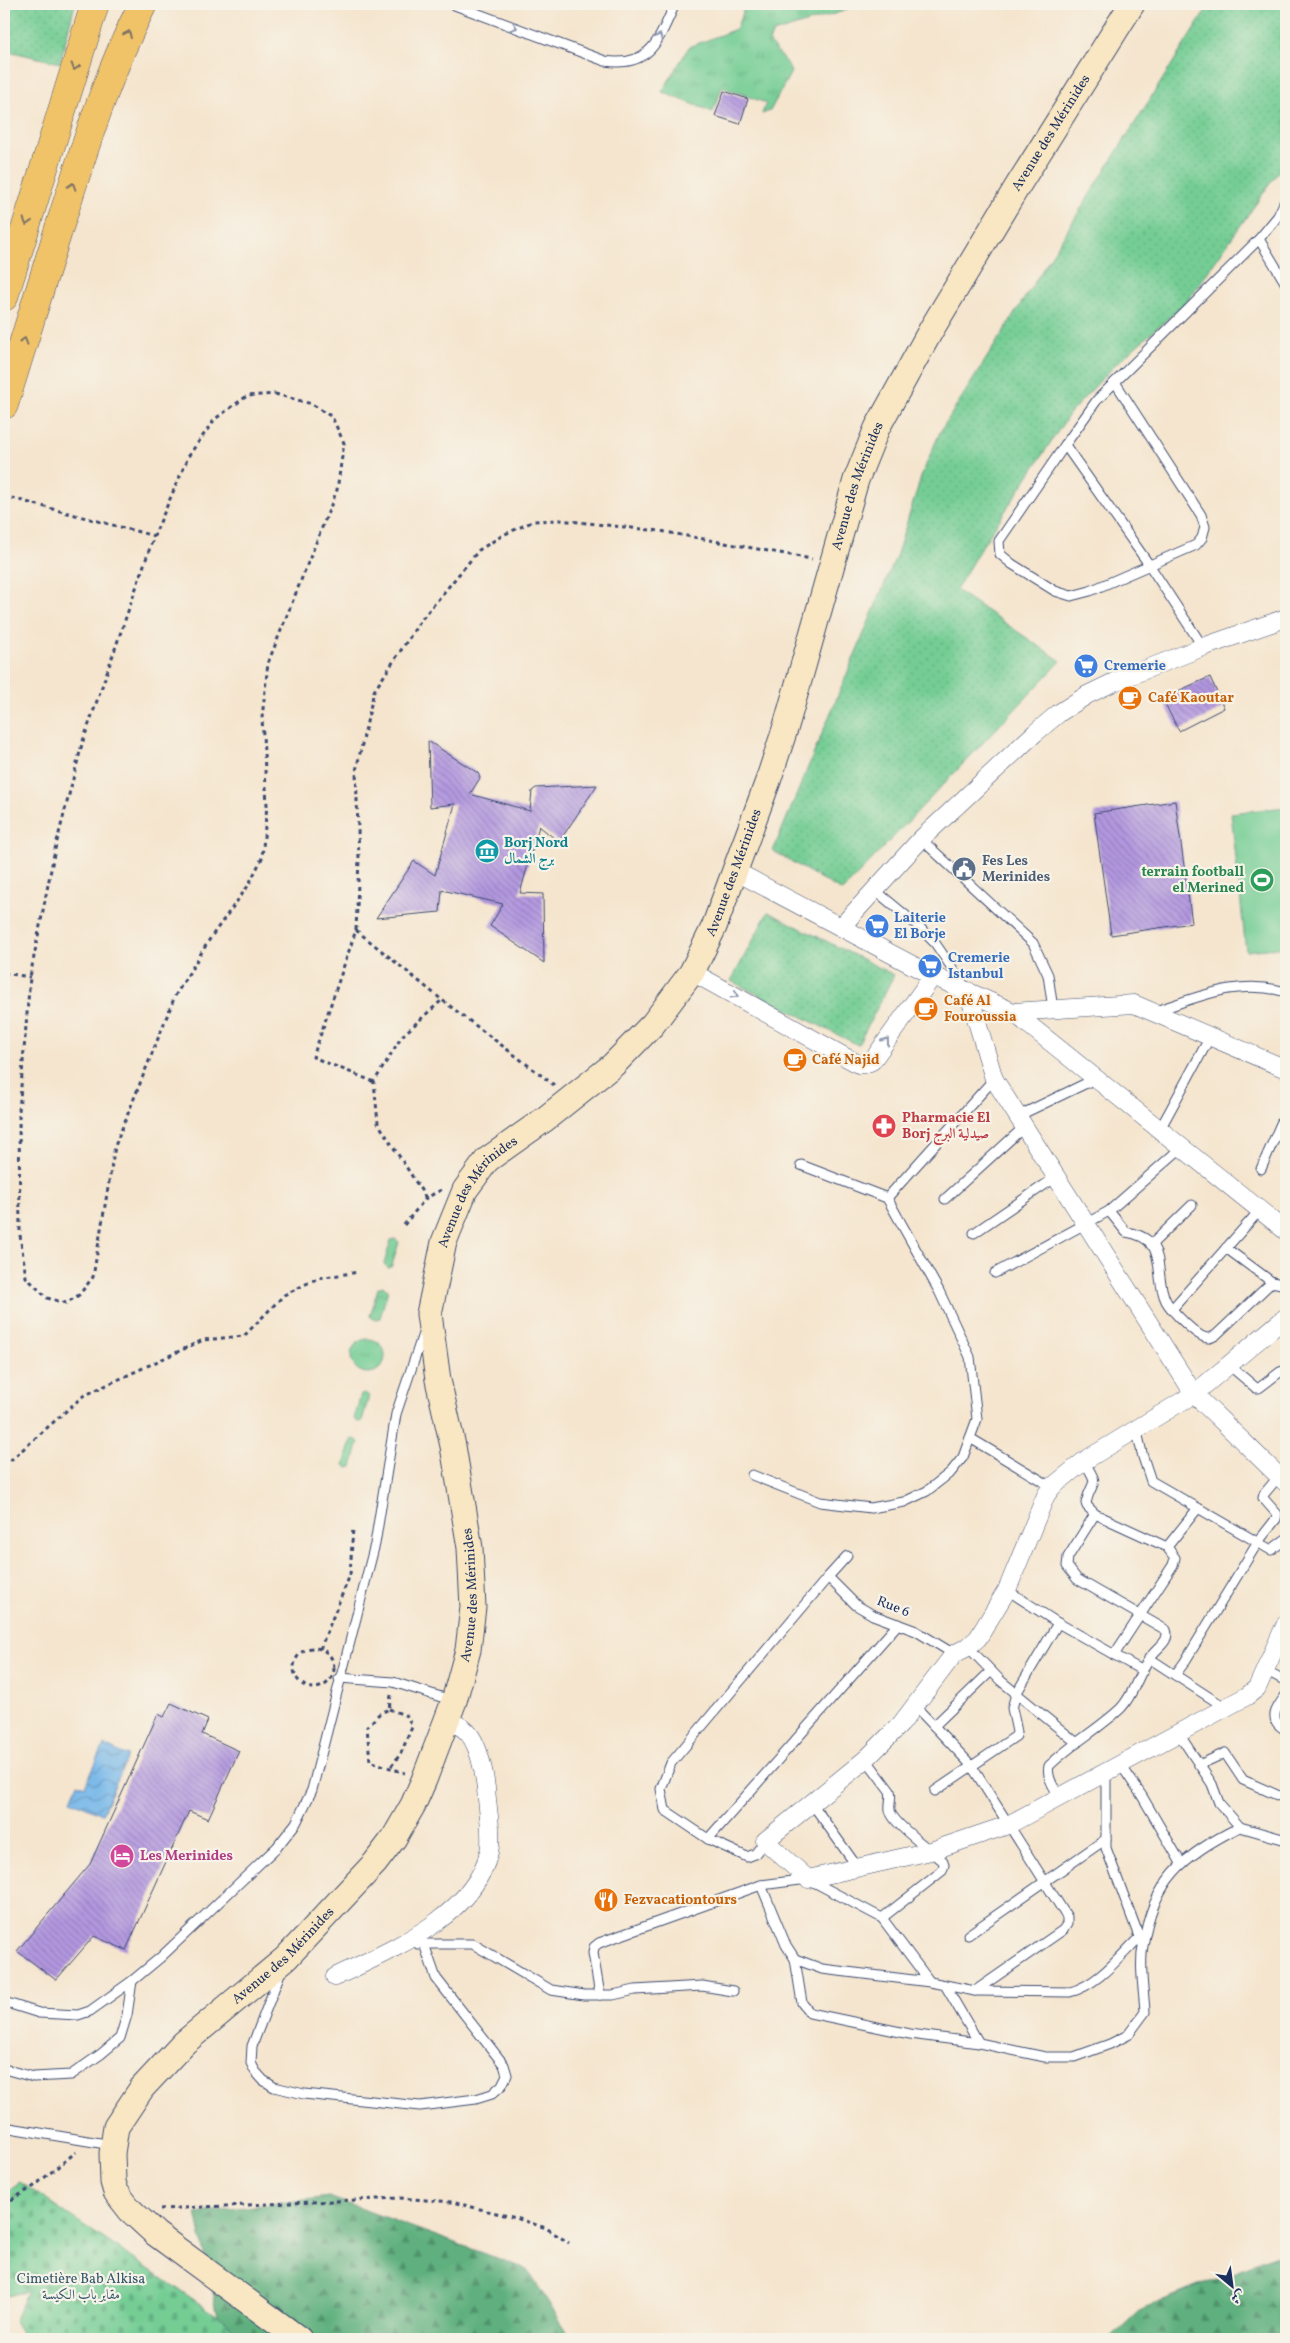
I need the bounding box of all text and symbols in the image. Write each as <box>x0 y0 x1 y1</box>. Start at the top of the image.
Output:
one-way arrow <box>509 21 518 31</box>
one-way arrow <box>121 30 132 39</box>
one-way arrow <box>653 33 663 42</box>
one-way arrow <box>71 62 81 71</box>
street label: Avenue des Mérinides <box>1007 71 1095 195</box>
one-way arrow <box>67 183 77 191</box>
one-way arrow <box>23 218 33 226</box>
one-way arrow <box>18 338 28 346</box>
street label: Avenue des Mérinides <box>827 418 888 552</box>
supermarket icon: Cremerie <box>1073 653 1099 679</box>
place label: Cremerie <box>1104 657 1166 676</box>
cafe icon: Café Kaoutar <box>1117 685 1143 711</box>
place label: Café Kaoutar <box>1148 689 1234 708</box>
street label: Avenue des Mérinides <box>701 806 766 940</box>
place label: Borj Nord برج الشمال <box>504 834 569 871</box>
museum icon: Borj Nord برج الشمال <box>474 838 500 864</box>
place label: Fes Les Merinides <box>982 852 1050 887</box>
public building icon: Fes Les Merinides <box>951 856 977 882</box>
place label: terrain football el Merined <box>1141 863 1244 898</box>
sports icon: terrain football el Merined <box>1249 867 1275 893</box>
place label: Laiterie El Borje <box>894 909 946 944</box>
supermarket icon: Laiterie El Borje <box>864 913 890 939</box>
place label: Cremerie Istanbul <box>948 949 1010 984</box>
supermarket icon: Cremerie Istanbul <box>917 953 943 979</box>
one-way arrow <box>730 989 739 999</box>
place label: Café Al Fouroussia <box>944 992 1017 1027</box>
cafe icon: Café Al Fouroussia <box>913 996 939 1022</box>
one-way arrow <box>880 1037 889 1047</box>
cafe icon: Café Najid <box>782 1047 808 1073</box>
place label: Café Najid <box>812 1051 880 1070</box>
place label: Pharmacie El Borj صيدلية البرج <box>902 1109 991 1146</box>
pharmacy icon: Pharmacie El Borj صيدلية البرج <box>871 1113 897 1139</box>
street label: Avenue des Mérinides <box>434 1132 521 1250</box>
street label: Avenue des Mérinides <box>456 1527 483 1664</box>
street label: Rue 6 <box>874 1592 912 1622</box>
hotel icon: Les Merinides <box>109 1843 135 1869</box>
place label: Les Merinides <box>140 1847 233 1866</box>
restaurant icon: Fezvacationtours <box>593 1887 619 1913</box>
place label: Fezvacationtours <box>624 1891 737 1910</box>
street label: Avenue des Mérinides <box>228 1903 339 2009</box>
north arrow <box>1208 2260 1258 2310</box>
park label: Cimetière Bab Alkisa مقابر باب الكيسة <box>17 2270 145 2305</box>
text: ش <box>1227 2284 1248 2308</box>

